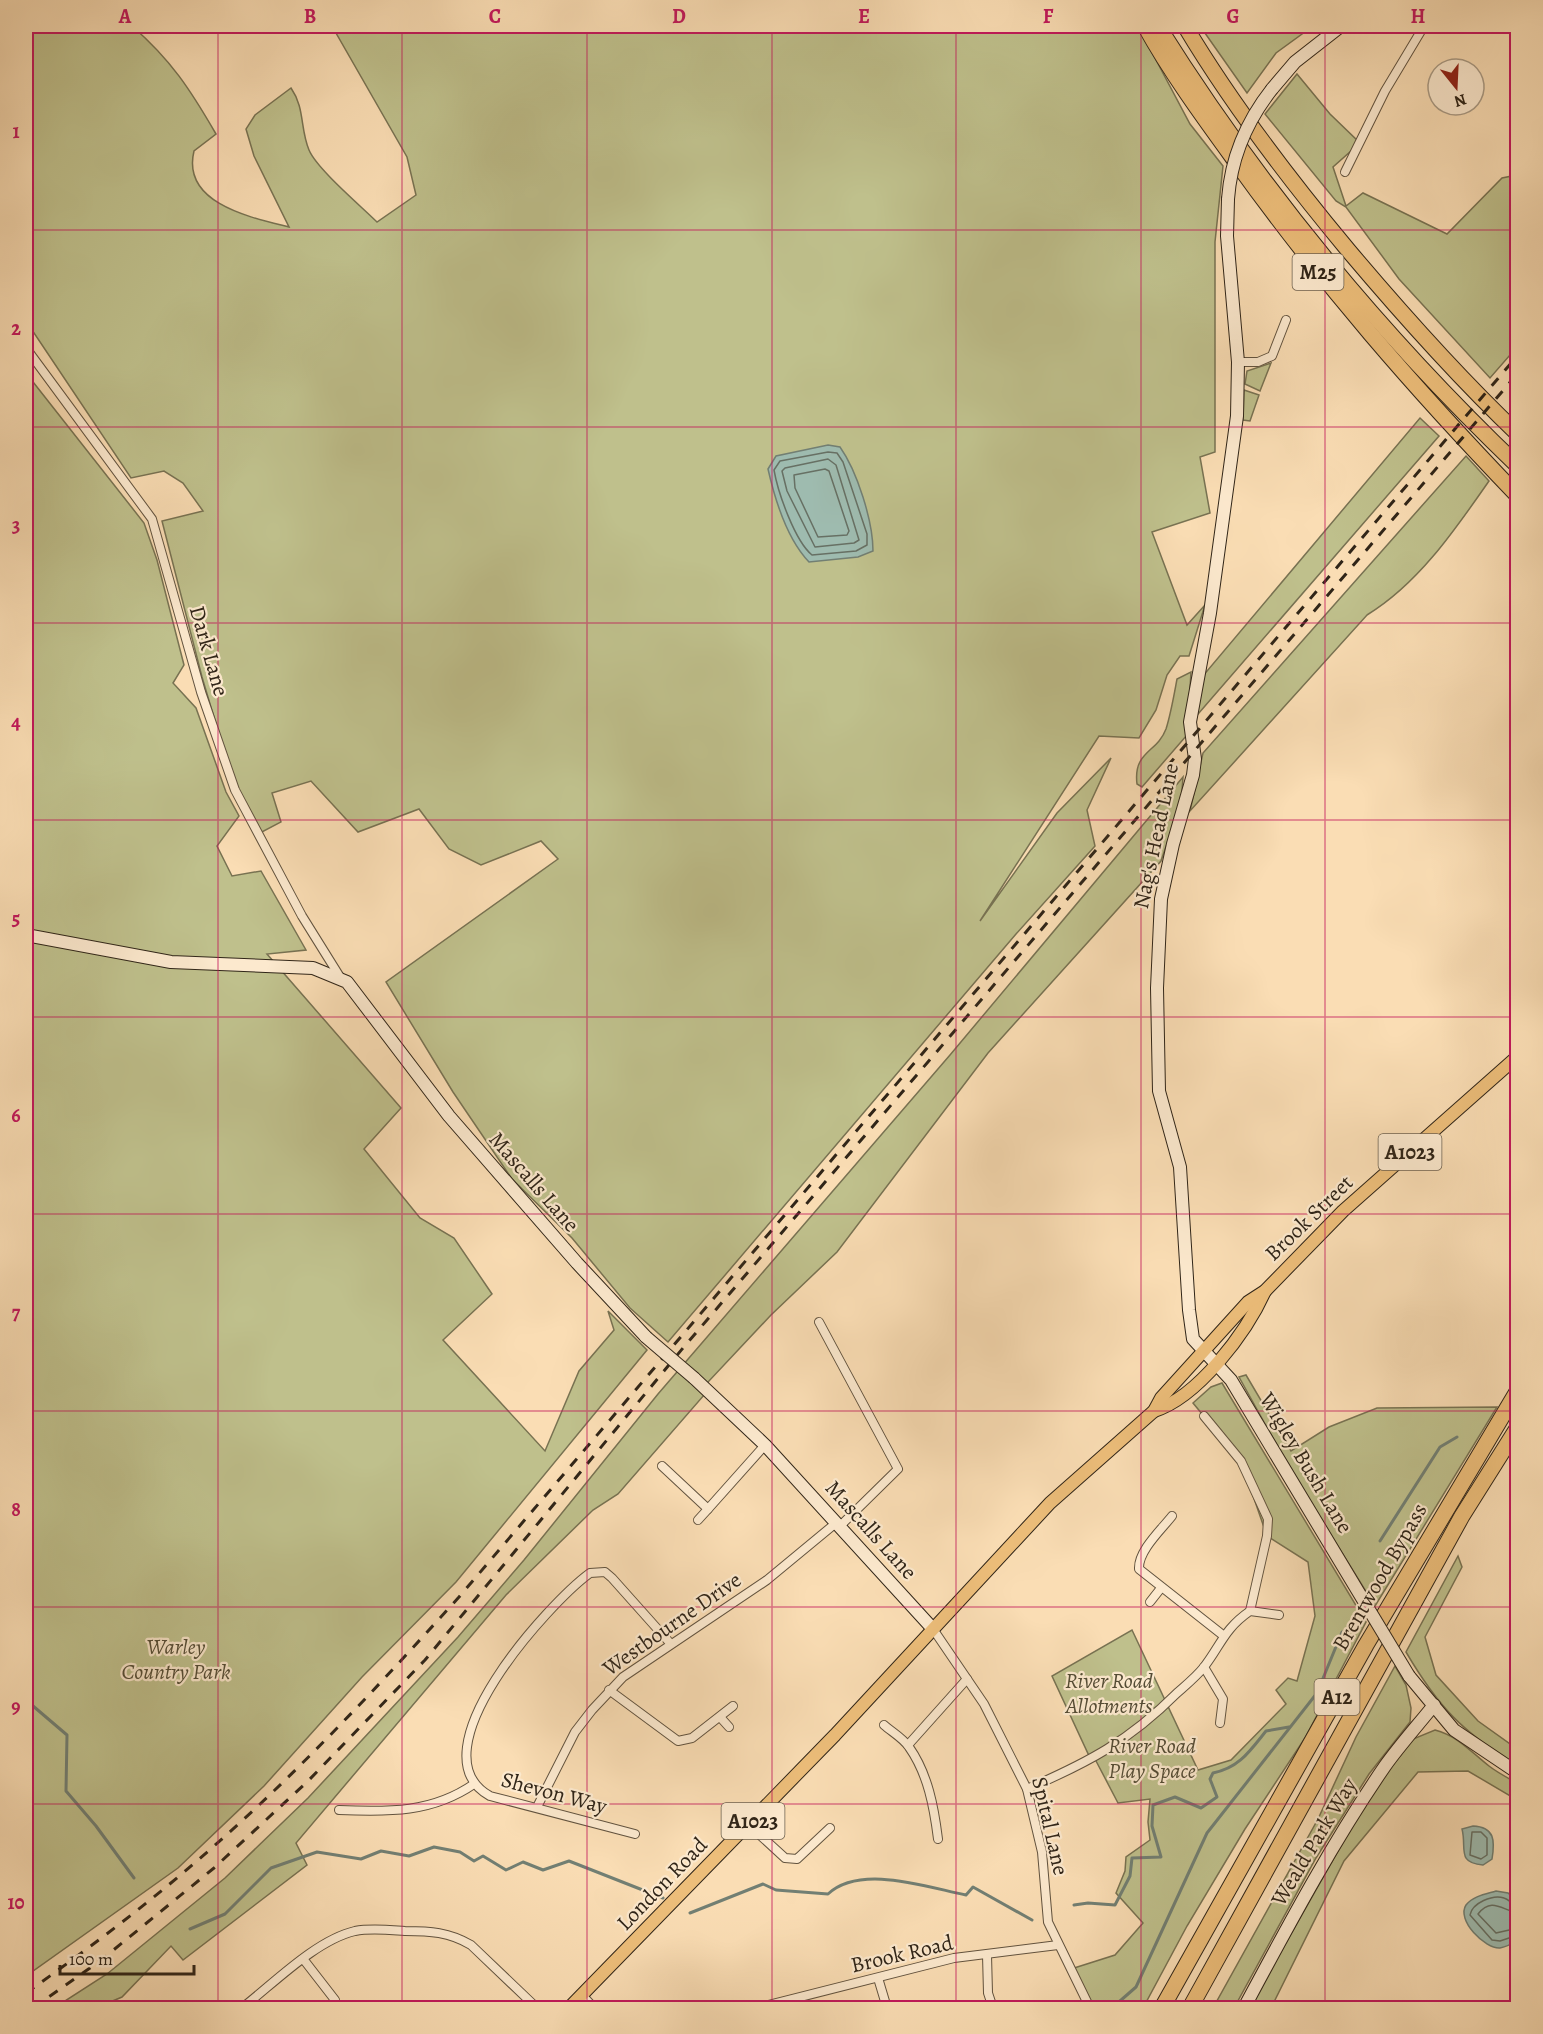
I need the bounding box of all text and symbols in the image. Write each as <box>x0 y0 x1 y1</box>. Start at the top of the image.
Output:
text: A <box>118 3 132 30</box>
text: B <box>304 3 316 30</box>
text: C <box>489 3 501 30</box>
text: D <box>672 3 686 30</box>
text: E <box>858 3 870 30</box>
text: F <box>1043 3 1054 30</box>
text: G <box>1226 3 1240 30</box>
text: H <box>1411 3 1426 30</box>
north arrow <box>1426 57 1486 117</box>
text: N <box>1451 88 1469 113</box>
text: 1 <box>12 118 20 145</box>
road number: M25 <box>1292 254 1344 290</box>
text: 2 <box>11 315 21 342</box>
text: 3 <box>12 512 20 539</box>
street label: Dark Lane <box>182 602 236 700</box>
text: 4 <box>11 709 21 736</box>
street label: Nag's Head Lane <box>1126 760 1186 912</box>
text: 5 <box>12 905 20 932</box>
text: 6 <box>11 1102 21 1129</box>
street label: Mascalls Lane <box>482 1125 586 1239</box>
road number: A1023 <box>1378 1134 1442 1170</box>
street label: Brook Street <box>1258 1168 1360 1268</box>
text: 7 <box>12 1299 21 1326</box>
street label: Wigley Bush Lane <box>1252 1386 1360 1539</box>
street label: Mascalls Lane <box>818 1474 924 1586</box>
text: 8 <box>11 1496 21 1523</box>
street label: Brentwood Bypass <box>1326 1498 1434 1656</box>
street label: Westbourne Drive <box>596 1565 747 1684</box>
park label: Warley Country Park <box>121 1632 231 1687</box>
park label: River Road Allotments <box>1065 1666 1153 1721</box>
road number: A12 <box>1314 1679 1360 1715</box>
text: 9 <box>11 1693 21 1720</box>
park label: River Road Play Space <box>1108 1731 1196 1786</box>
street label: Shevon Way <box>498 1765 610 1822</box>
street label: Weald Park Way <box>1263 1772 1364 1913</box>
street label: Spital Lane <box>1024 1774 1076 1878</box>
road number: A1023 <box>722 1803 784 1839</box>
street label: London Road <box>610 1831 714 1937</box>
text: 10 <box>7 1889 25 1916</box>
street label: Brook Road <box>848 1928 956 1980</box>
scale bar <box>60 1938 194 1976</box>
text: 100 m <box>69 1947 113 1971</box>

